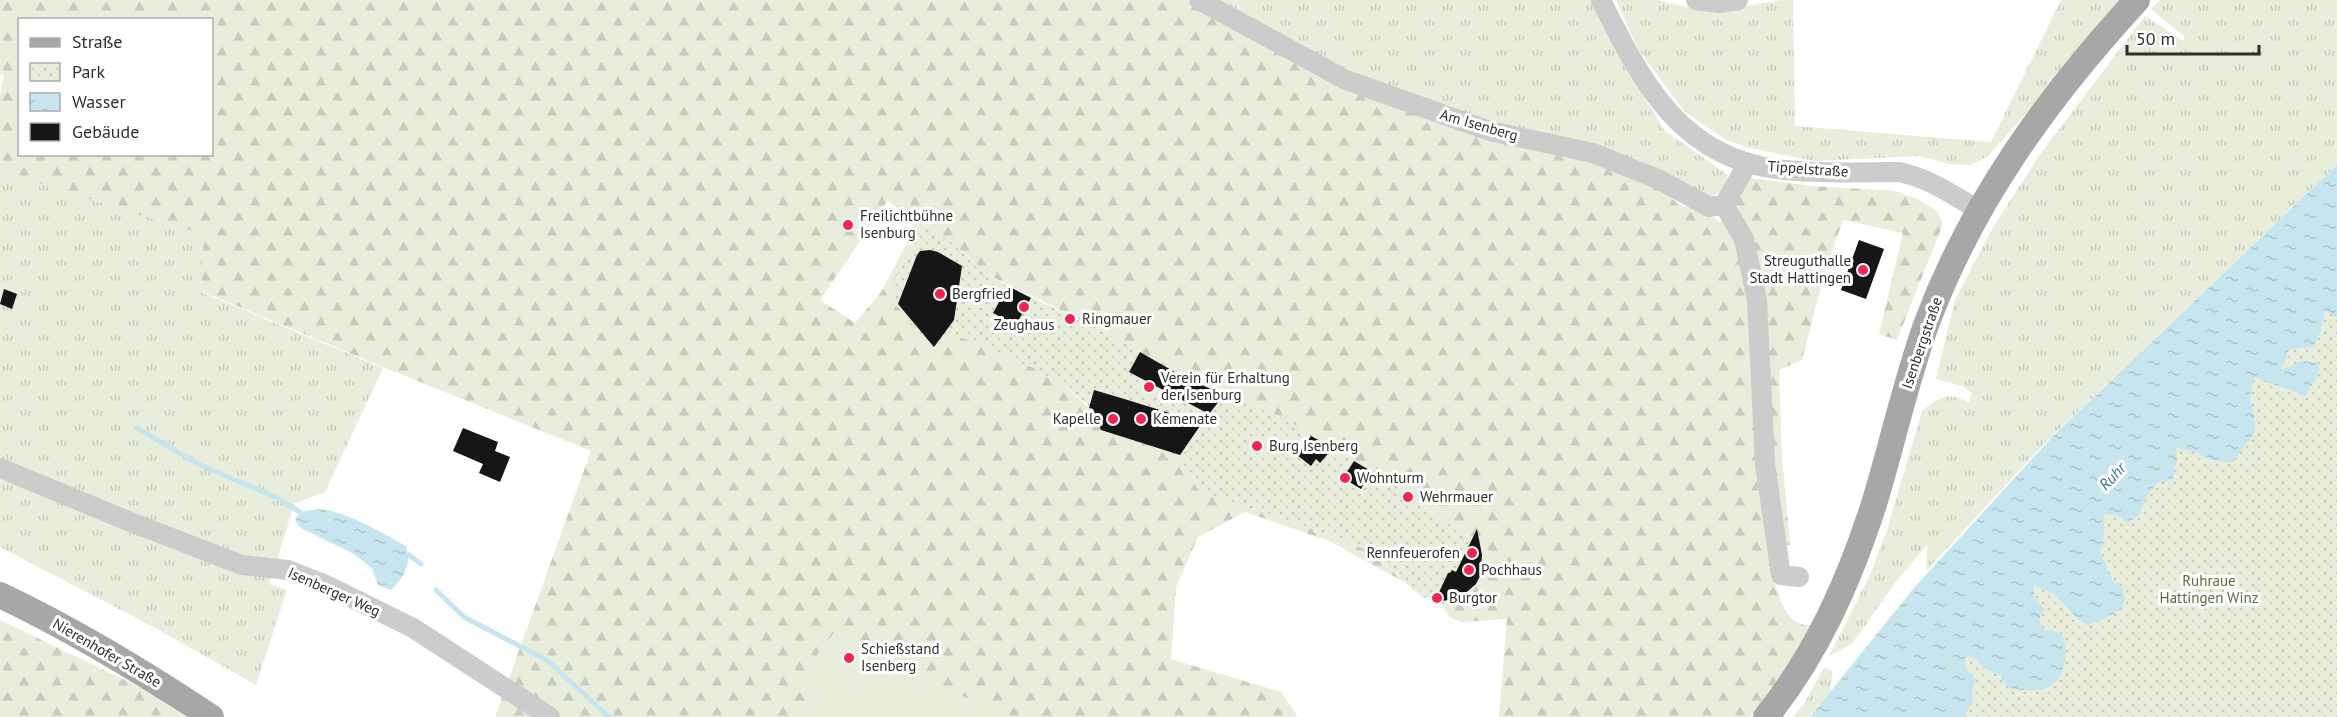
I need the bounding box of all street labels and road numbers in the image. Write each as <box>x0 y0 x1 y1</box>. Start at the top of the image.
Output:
street label: Am Isenberg <box>1438 104 1520 145</box>
street label: Tippelstraße <box>1767 156 1849 181</box>
street label: Isenbergstraße <box>1897 294 1946 391</box>
street label: Isenberger Weg <box>285 563 383 620</box>
street label: Nierenhofer Straße <box>50 614 165 691</box>

